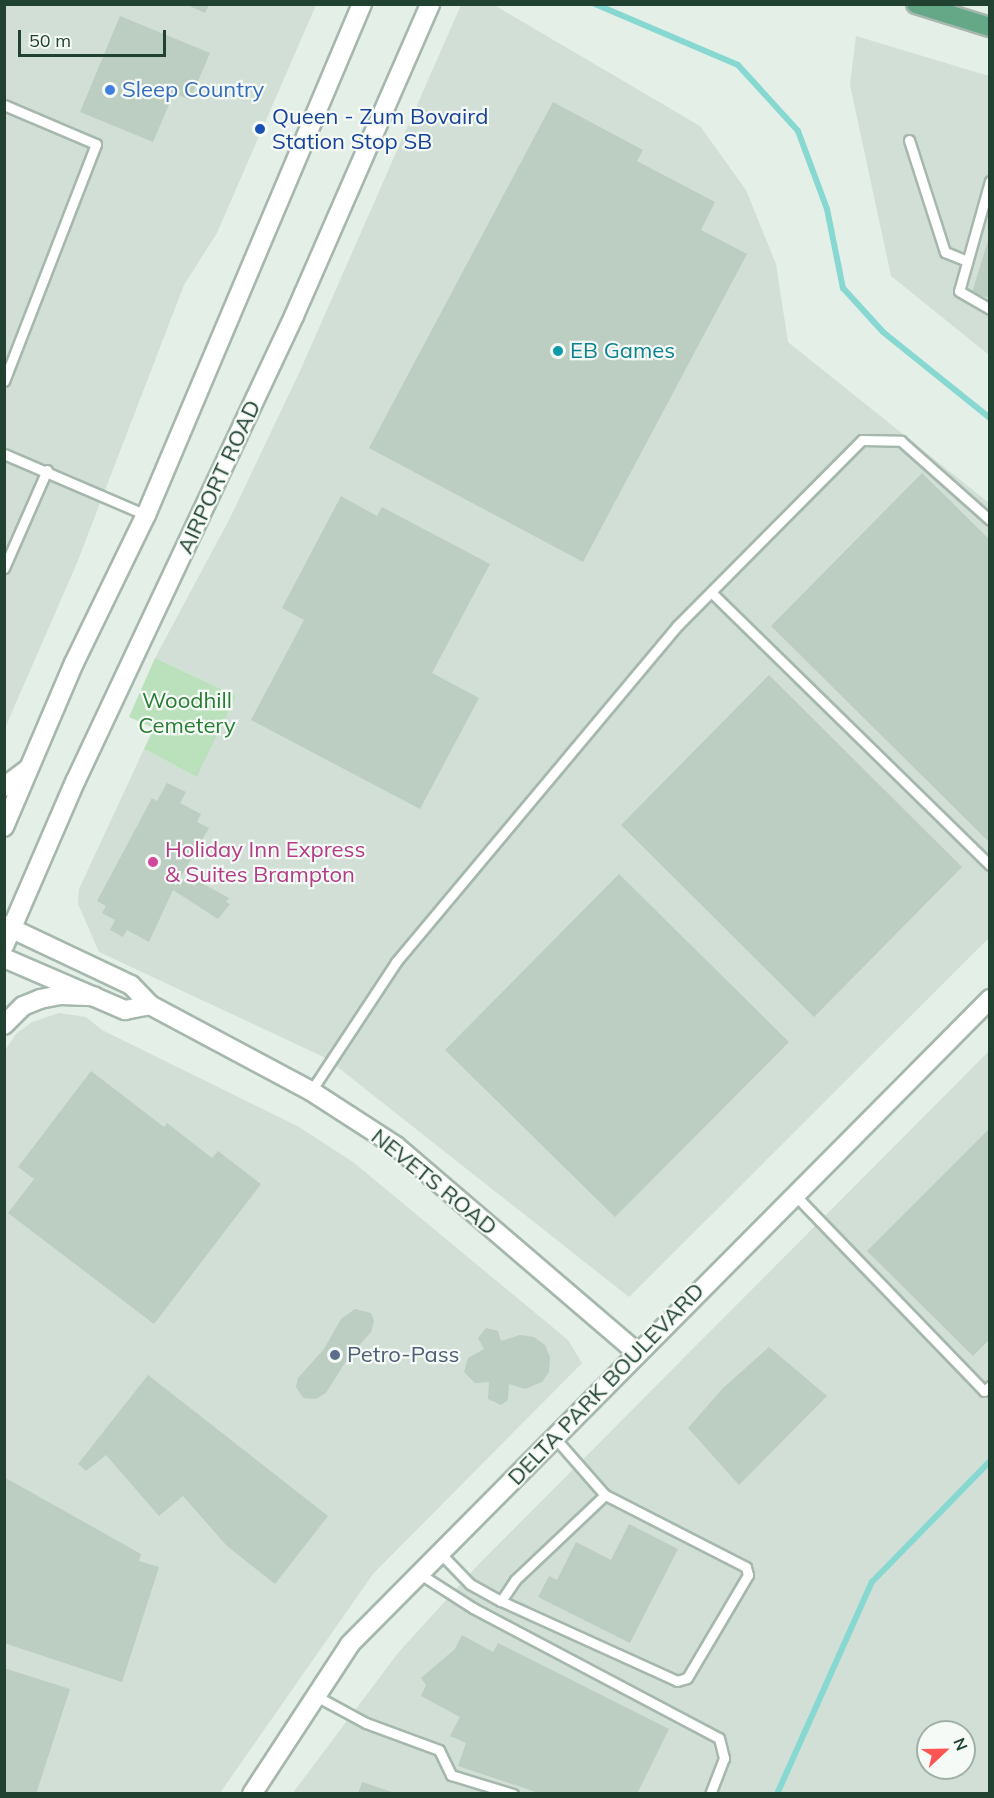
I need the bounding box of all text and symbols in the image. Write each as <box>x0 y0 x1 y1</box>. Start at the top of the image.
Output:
scale bar <box>21 18 170 56</box>
text: 50 m <box>29 29 71 52</box>
place label: Sleep Country <box>122 77 264 103</box>
marker: Sleep Country <box>103 83 117 97</box>
place label: Queen - Zum Bovaird Station Stop SB <box>272 103 488 154</box>
marker: Queen - Zum Bovaird Station Stop SB <box>253 122 267 136</box>
place label: EB Games <box>570 338 675 364</box>
marker: EB Games <box>551 344 565 358</box>
street label: AIRPORT ROAD <box>172 396 266 558</box>
park label: Woodhill Cemetery <box>138 687 236 738</box>
place label: Holiday Inn Express & Suites Brampton <box>165 836 365 888</box>
marker: Holiday Inn Express & Suites Brampton <box>146 855 160 869</box>
street label: NEVETS ROAD <box>366 1123 502 1241</box>
street label: DELTA PARK BOULEVARD <box>502 1277 710 1491</box>
place label: Petro-Pass <box>347 1342 459 1368</box>
marker: Petro-Pass <box>328 1348 342 1362</box>
north arrow <box>916 1720 976 1780</box>
text: N <box>949 1735 972 1753</box>

